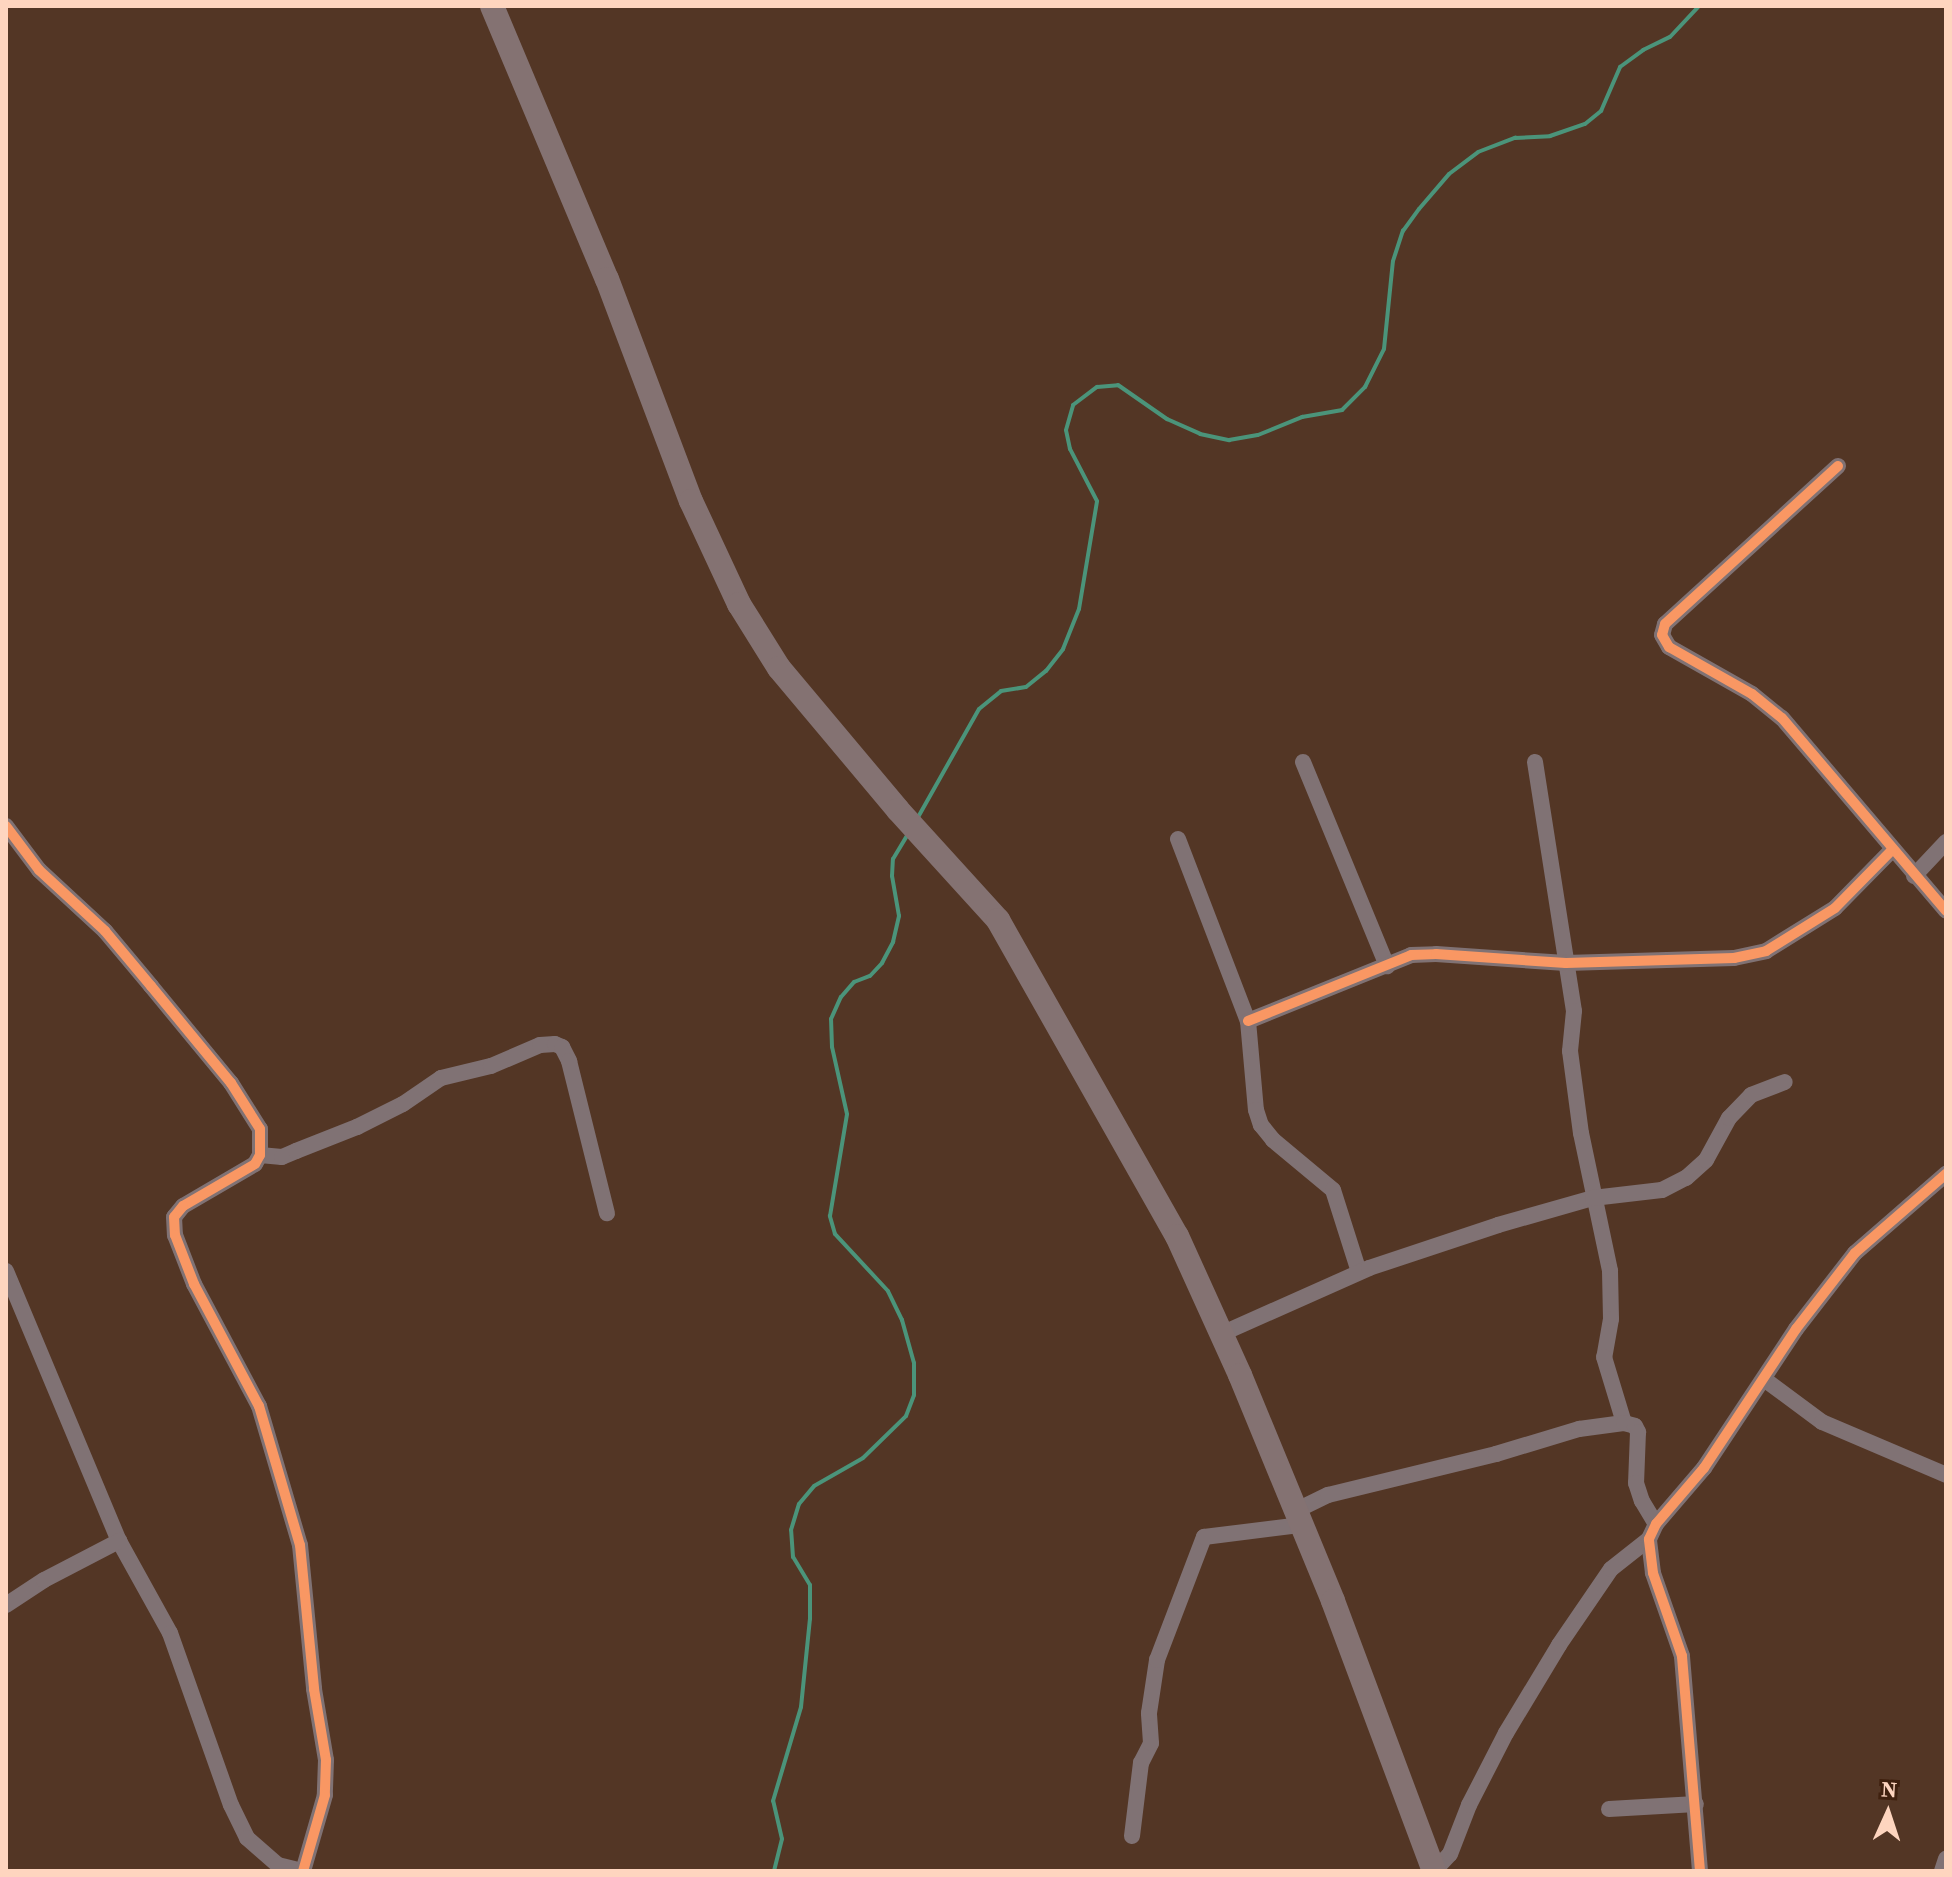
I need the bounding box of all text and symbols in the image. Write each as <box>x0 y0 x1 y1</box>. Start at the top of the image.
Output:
north arrow <box>1848 1773 1928 1853</box>
text: N <box>1880 1774 1898 1804</box>

